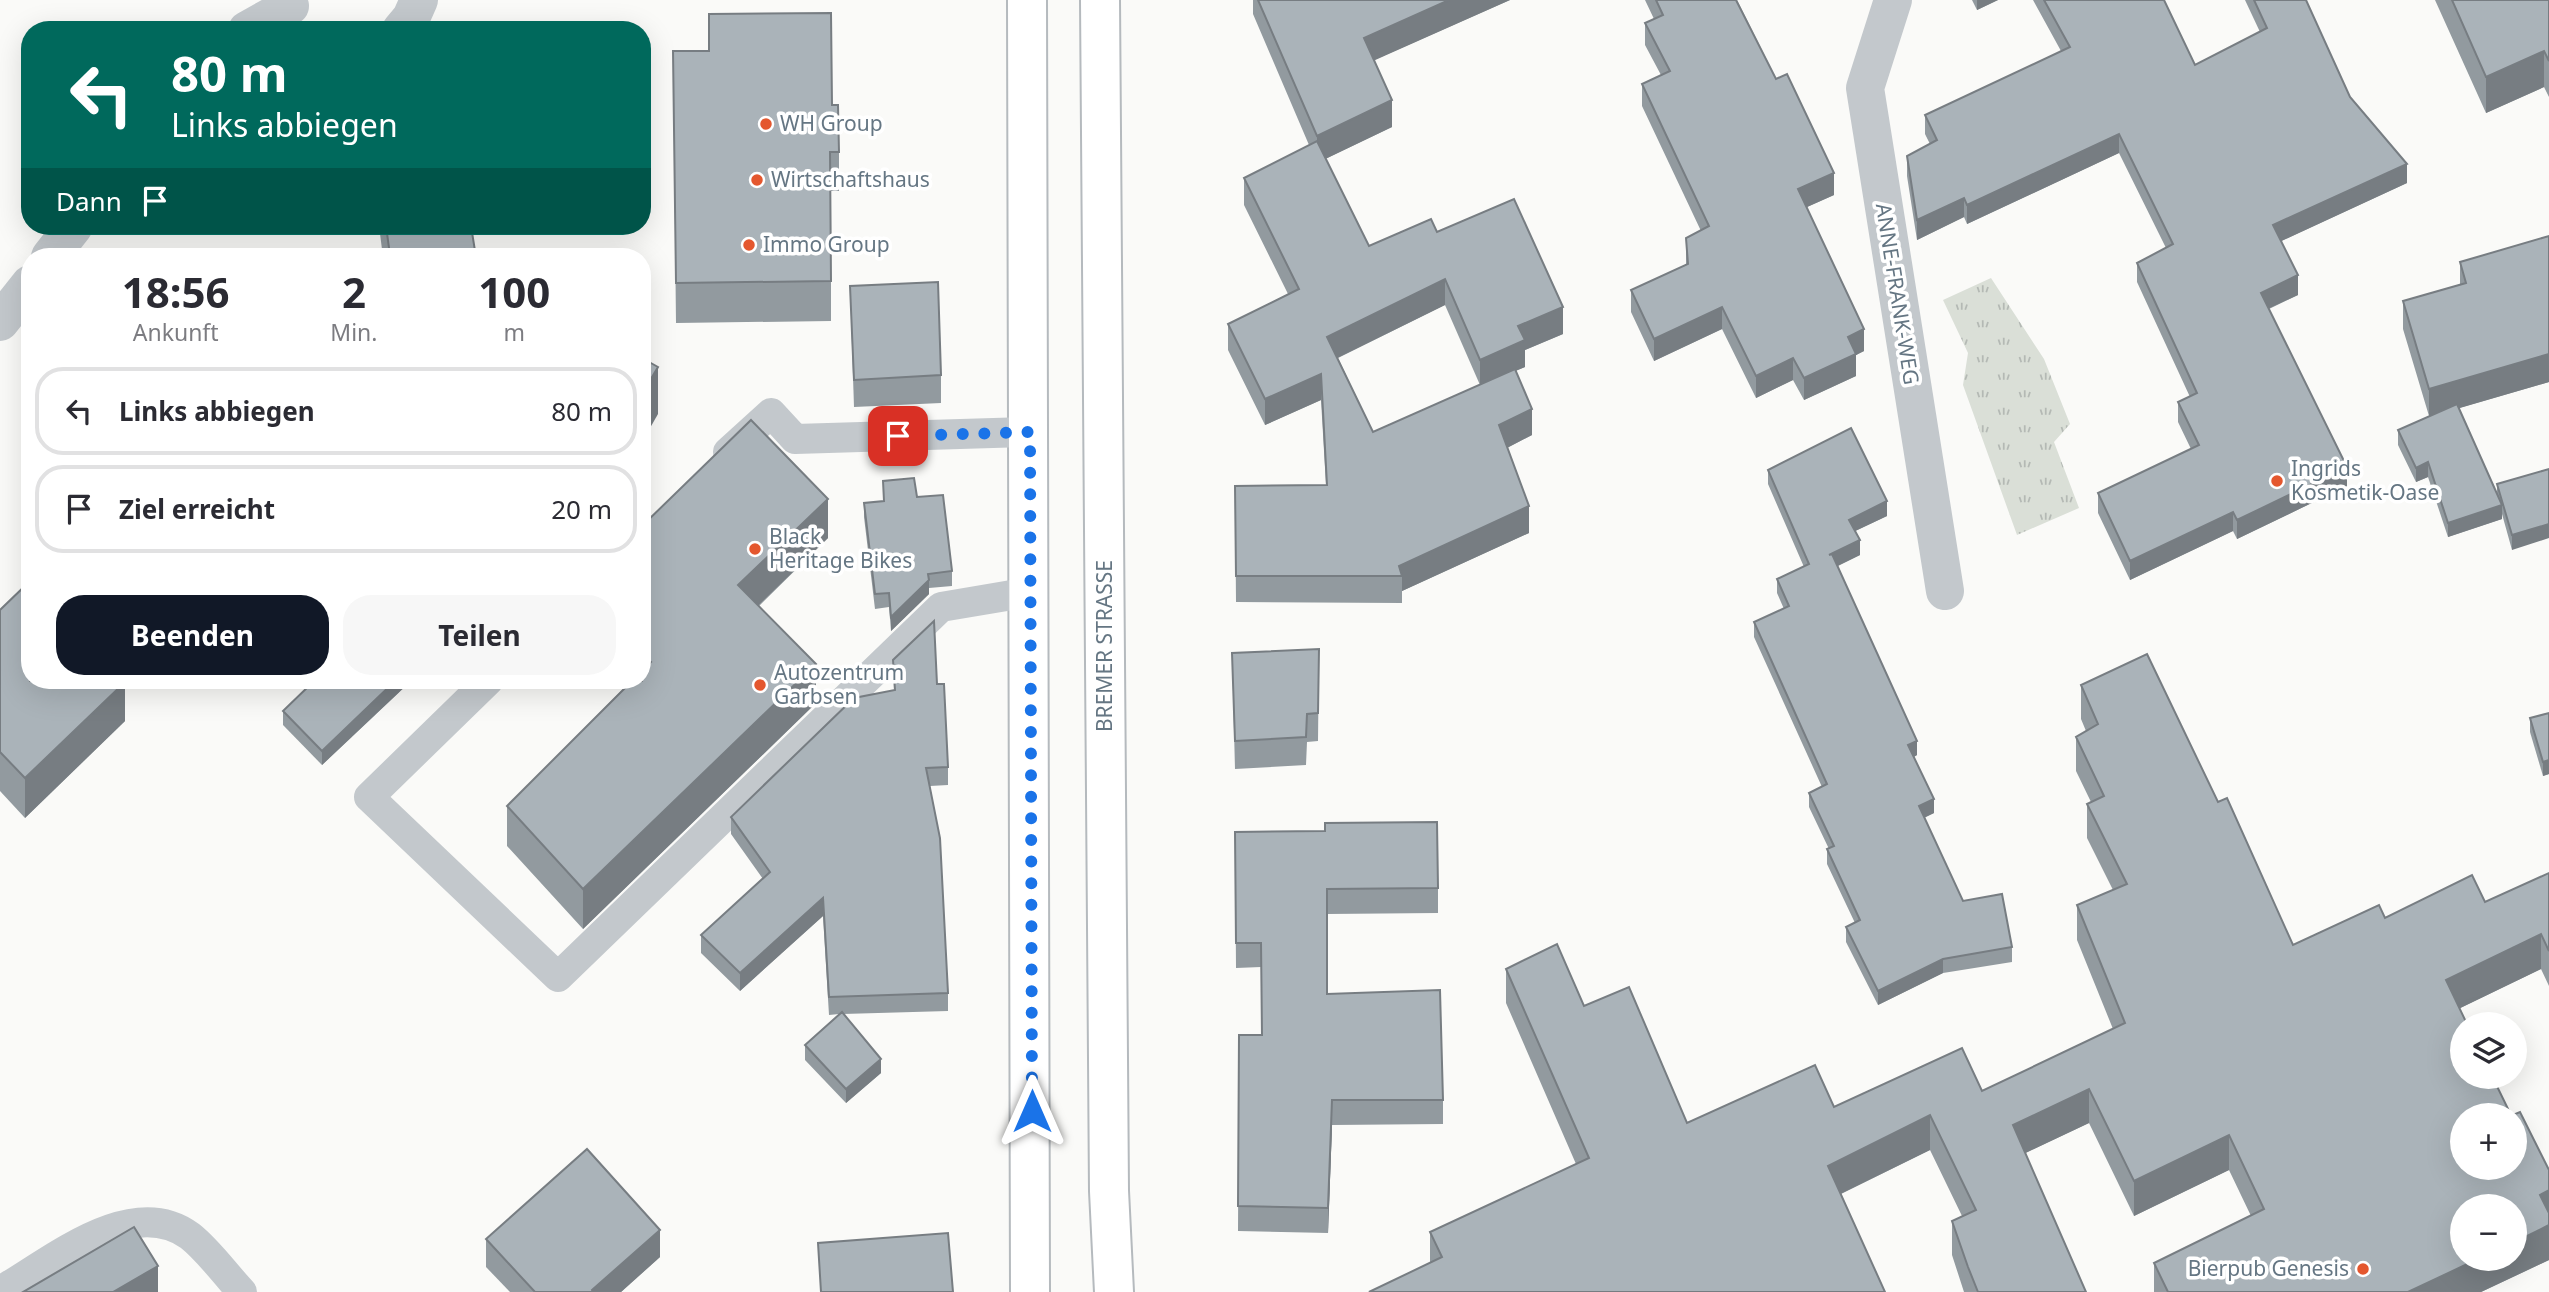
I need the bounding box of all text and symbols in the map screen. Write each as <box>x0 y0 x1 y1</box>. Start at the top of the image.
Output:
text: 80 m <box>171 40 288 106</box>
icon: left <box>56 49 147 140</box>
text: Links abbiegen <box>171 103 398 146</box>
place label: WH Group <box>780 109 883 137</box>
marker: WH Group <box>758 116 774 132</box>
place label: Wirtschaftshaus <box>771 165 930 193</box>
marker: Wirtschaftshaus <box>749 172 765 188</box>
icon: arrive <box>136 182 174 220</box>
text: Dann <box>56 183 122 219</box>
street label: ANNE-FRANK-WEG <box>1870 201 1926 387</box>
place label: Immo Group <box>763 230 890 258</box>
marker: Immo Group <box>741 237 757 253</box>
text: 18:56 <box>122 263 230 320</box>
text: 2 <box>342 263 366 320</box>
text: 100 <box>478 263 550 320</box>
text: Ankunft <box>133 316 219 348</box>
text: Min. <box>330 316 378 348</box>
text: m <box>503 316 525 348</box>
icon: left <box>60 392 98 430</box>
text: Links abbiegen <box>119 393 315 429</box>
text: 80 m <box>551 393 612 429</box>
pin <box>868 406 928 466</box>
icon: arrive <box>879 417 917 455</box>
place label: Ingrids Kosmetik-Oase <box>2291 454 2439 506</box>
marker: Ingrids Kosmetik-Oase <box>2269 473 2285 489</box>
icon: arrive <box>60 490 98 528</box>
text: Ziel erreicht <box>119 491 275 527</box>
text: 20 m <box>551 491 612 527</box>
place label: Black Heritage Bikes <box>769 522 912 574</box>
marker: Black Heritage Bikes <box>747 541 763 557</box>
street label: BREMER STRASSE <box>1090 560 1118 732</box>
button: Beenden <box>56 595 329 675</box>
button: Teilen <box>343 595 616 675</box>
place label: Autozentrum Garbsen <box>774 658 904 710</box>
marker: Autozentrum Garbsen <box>752 677 768 693</box>
map controls <box>2450 1012 2527 1271</box>
button: layers <box>2450 1012 2527 1089</box>
position arrow <box>995 1074 1069 1148</box>
button: + <box>2450 1103 2527 1180</box>
button: − <box>2450 1194 2527 1271</box>
place label: Bierpub Genesis <box>2188 1254 2349 1282</box>
marker: Bierpub Genesis <box>2355 1261 2371 1277</box>

